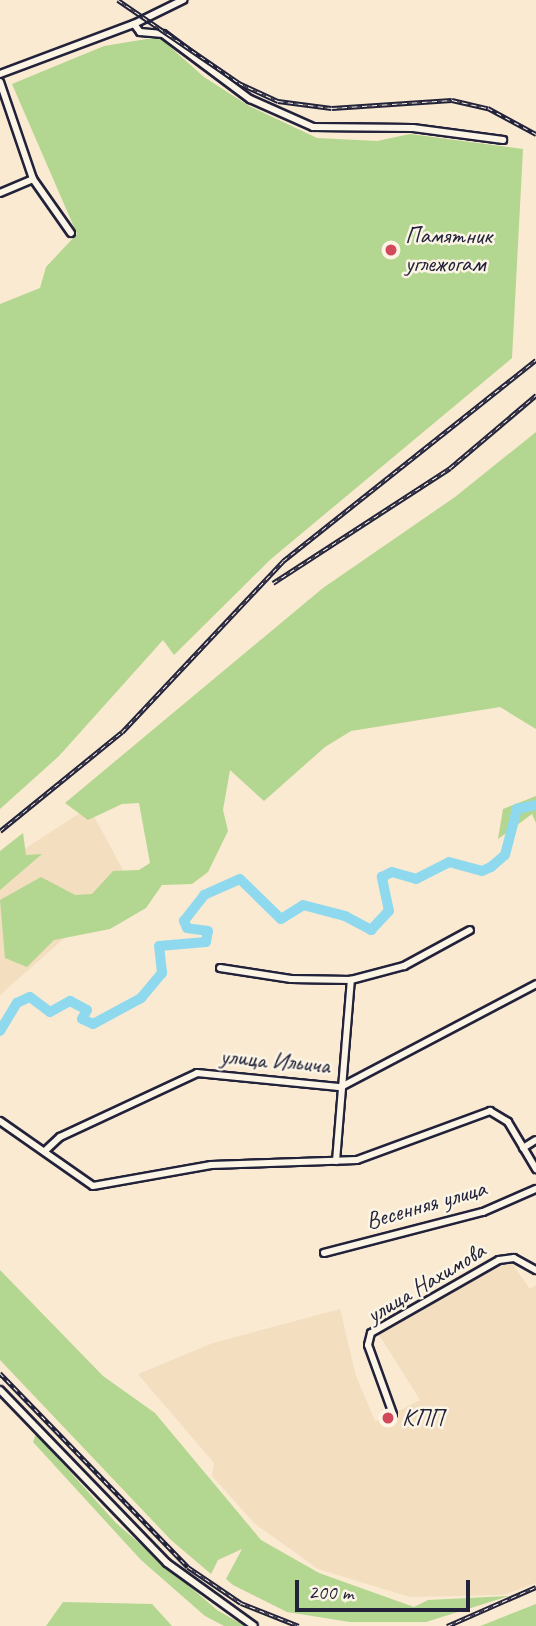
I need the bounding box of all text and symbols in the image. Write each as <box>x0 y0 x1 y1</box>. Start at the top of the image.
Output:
place label: Памятник углежогам <box>405 222 492 278</box>
marker: Памятник углежогам <box>383 242 399 258</box>
street label: улица Ильича <box>220 1042 330 1080</box>
street label: Весенняя улица <box>362 1174 490 1236</box>
street label: улица Нахимова <box>361 1236 491 1330</box>
place label: КПП <box>402 1404 443 1432</box>
marker: КПП <box>380 1410 396 1426</box>
scale bar <box>298 1566 473 1610</box>
text: 200 m <box>308 1579 353 1605</box>

